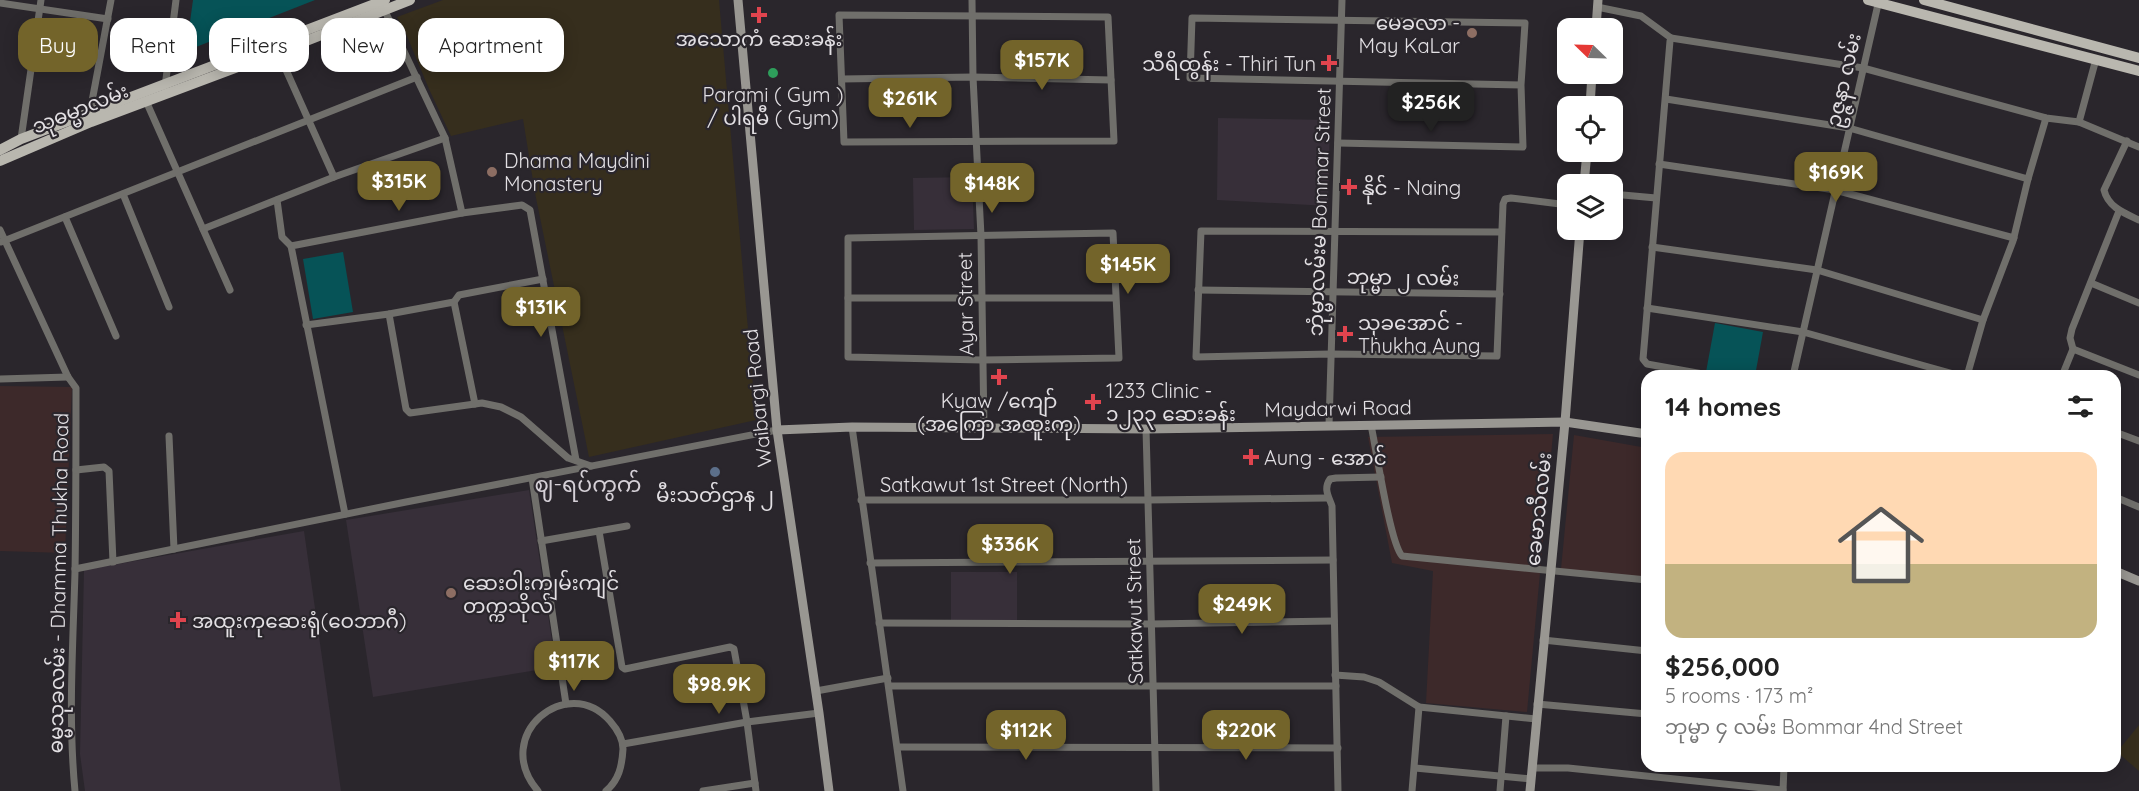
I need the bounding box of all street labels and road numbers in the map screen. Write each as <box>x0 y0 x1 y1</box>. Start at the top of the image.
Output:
street label: ဥဇ္ဇနာ လမ်း <box>1819 30 1870 131</box>
street label: သုဓမ္မာလမ်း <box>28 76 134 143</box>
street label: ဘုံမ္မာလမ်းမ Bommar Street <box>1301 87 1341 337</box>
street label: Ayar Street <box>952 252 978 356</box>
street label: ဘုမ္မာ ၂ လမ်း <box>1346 263 1459 295</box>
street label: Waibargi Road <box>737 328 777 468</box>
street label: Maydarwi Road <box>1264 394 1412 422</box>
street label: ဓမ္မသုခလမ်း - Dhamma Thukha Road <box>42 412 78 754</box>
street label: ခေမာသီလမ်း <box>1519 451 1556 567</box>
street label: Satkawut 1st Street (North) <box>880 472 1128 497</box>
street label: Satkawut Street <box>1120 538 1148 684</box>

